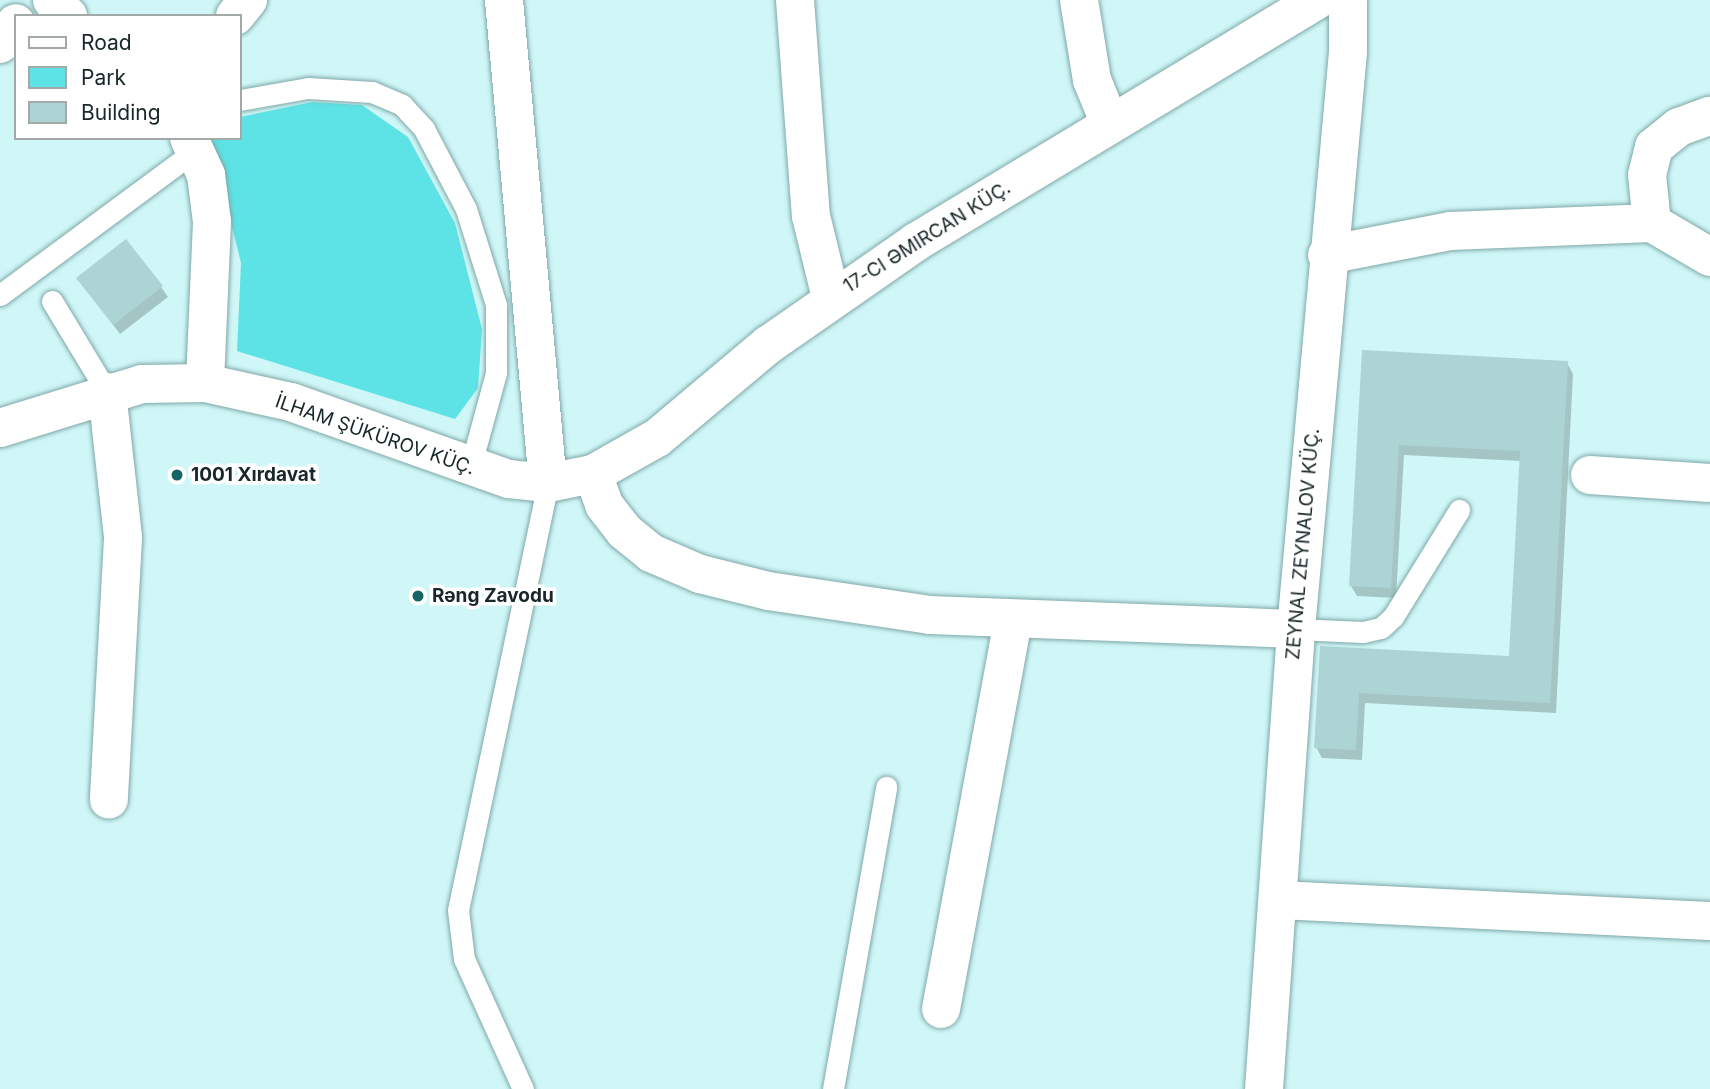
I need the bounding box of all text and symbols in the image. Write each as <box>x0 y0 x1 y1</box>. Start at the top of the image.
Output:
legend <box>14 14 242 140</box>
text: Road <box>81 30 132 55</box>
text: Park <box>81 65 126 90</box>
text: Building <box>81 100 161 125</box>
street label: 17-CI ƏMIRCAN KÜÇ. <box>839 176 1015 298</box>
street label: İLHAM ŞÜKÜROV KÜÇ. <box>272 390 478 480</box>
street label: ZEYNAL ZEYNALOV KÜÇ. <box>1282 427 1324 661</box>
place label: 1001 Xırdavat <box>191 464 316 486</box>
marker: 1001 Xırdavat <box>169 467 185 483</box>
place label: Rəng Zavodu <box>432 585 554 607</box>
marker: Rəng Zavodu <box>410 588 426 604</box>

